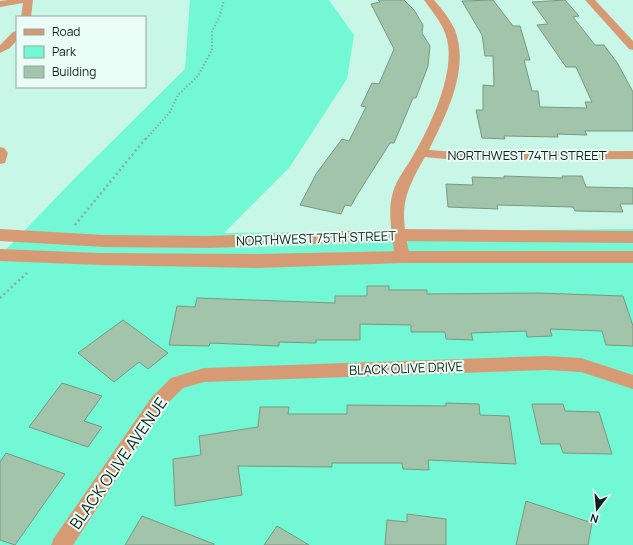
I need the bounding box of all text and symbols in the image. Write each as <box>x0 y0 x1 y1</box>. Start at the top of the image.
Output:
legend <box>16 16 146 88</box>
text: Road <box>52 23 80 40</box>
text: Park <box>52 43 77 60</box>
text: Building <box>52 63 96 80</box>
street label: NORTHWEST 74TH STREET <box>447 146 607 164</box>
street label: NORTHWEST 75TH STREET <box>236 226 397 250</box>
street label: BLACK OLIVE DRIVE <box>349 357 463 379</box>
street label: BLACK OLIVE AVENUE <box>64 393 172 533</box>
north arrow <box>577 489 617 529</box>
text: N <box>588 511 600 527</box>

